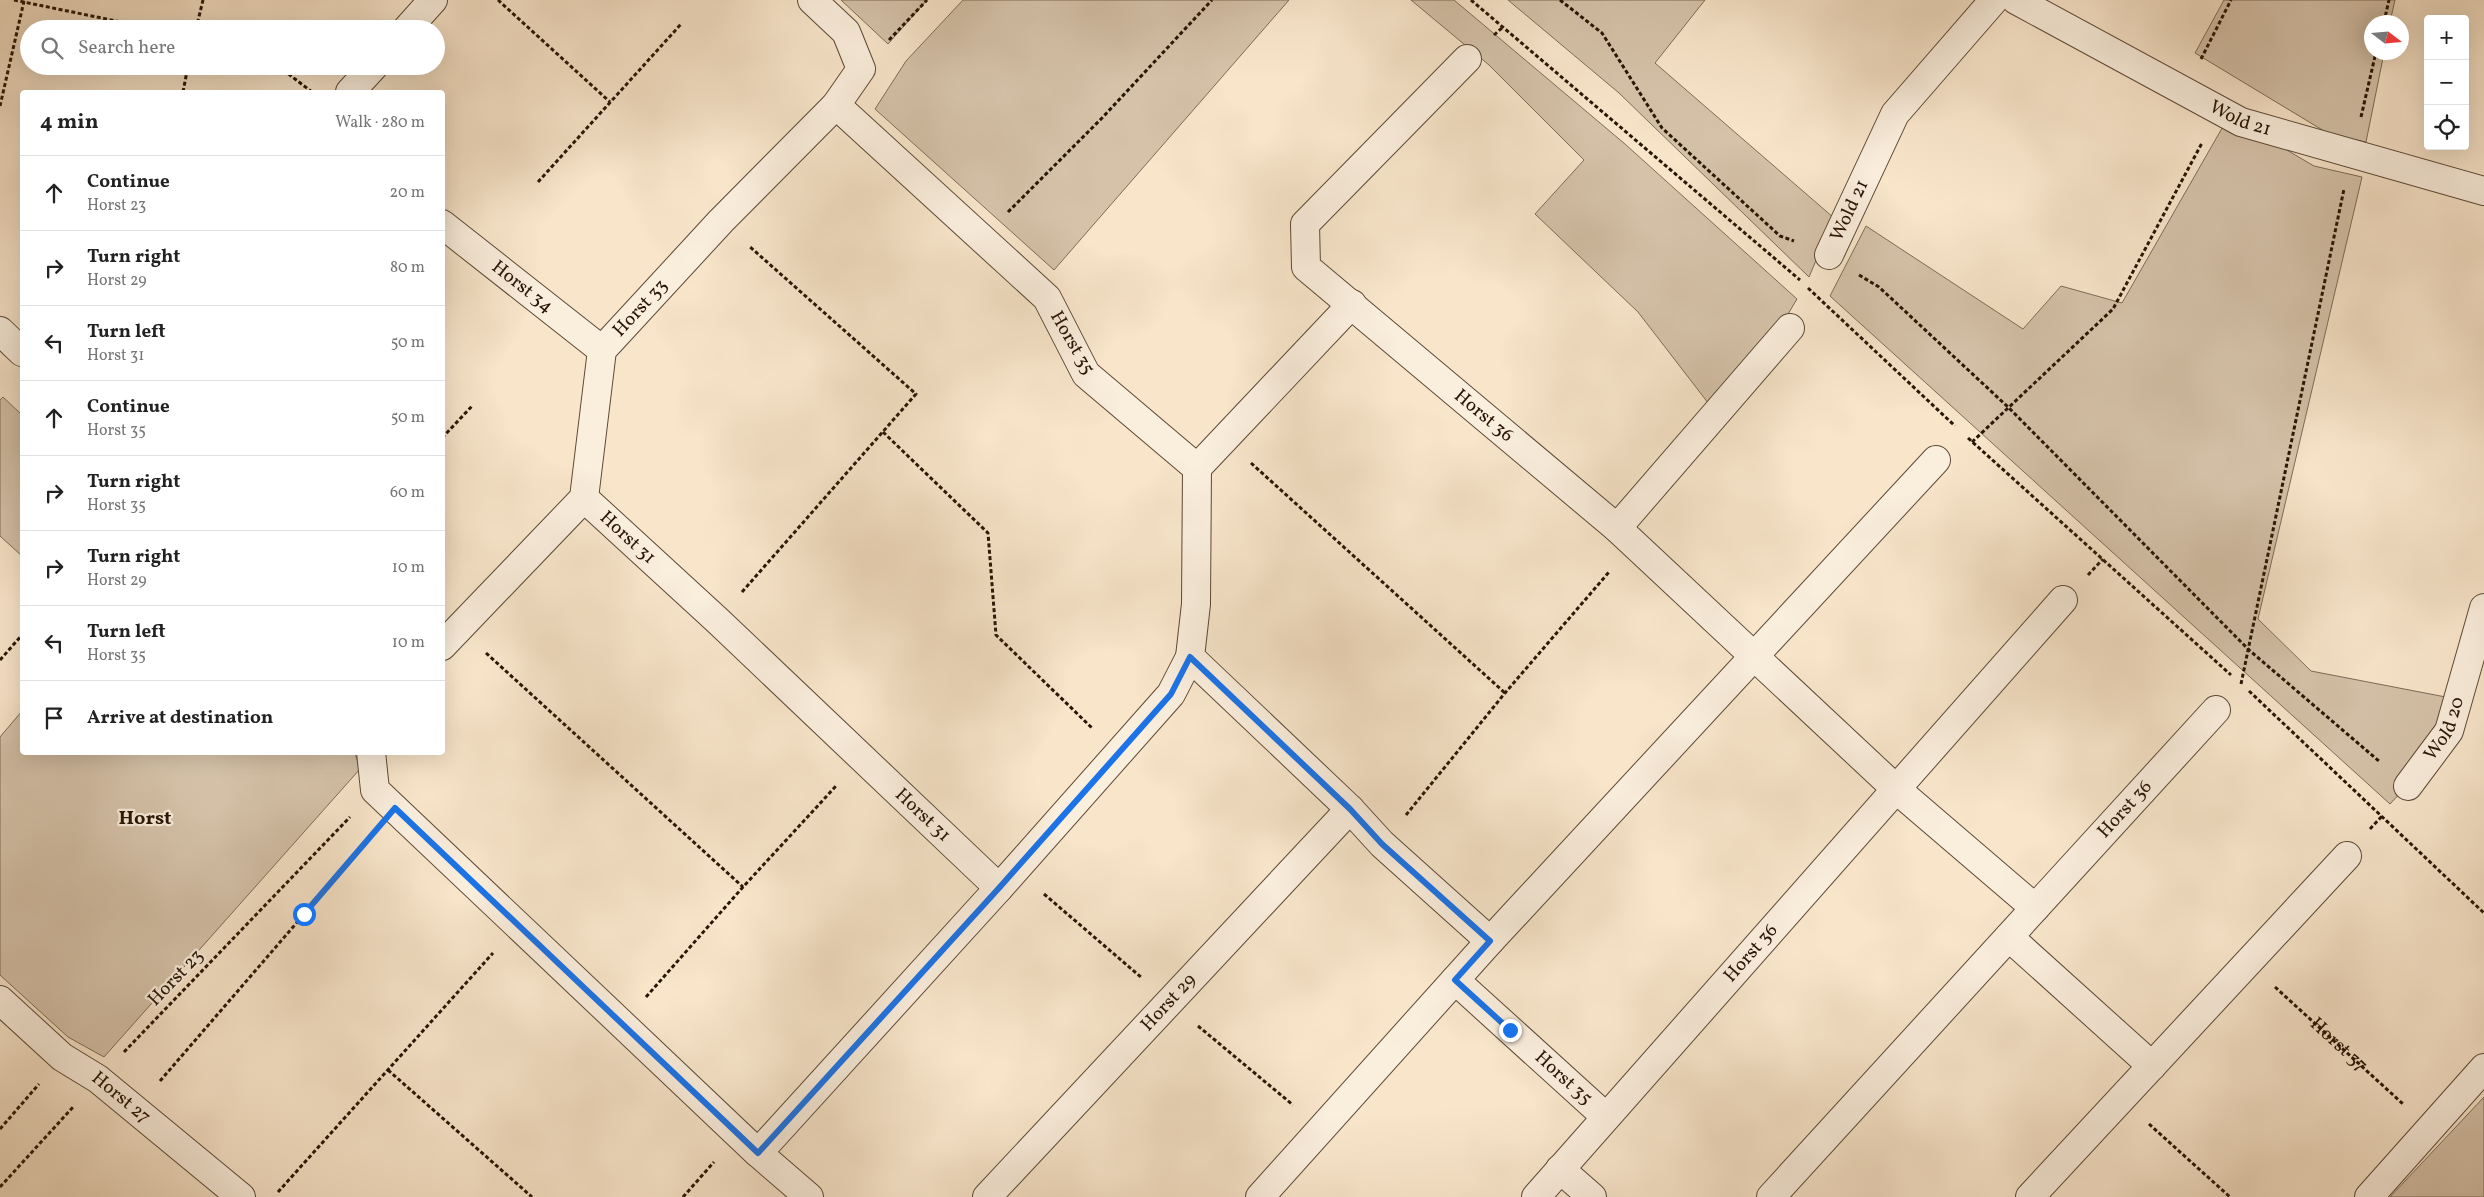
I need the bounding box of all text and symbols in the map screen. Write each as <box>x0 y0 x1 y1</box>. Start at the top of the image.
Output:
north arrow <box>2364 15 2409 60</box>
map controls <box>2424 15 2469 150</box>
button: + <box>2424 15 2469 60</box>
search box <box>20 20 445 75</box>
icon: search <box>38 34 66 62</box>
text: Search here <box>78 35 175 61</box>
button: − <box>2424 60 2469 105</box>
street label: Wold 21 <box>2204 94 2274 143</box>
button: locate <box>2424 105 2469 150</box>
text: 4 min <box>40 108 99 137</box>
text: Walk · 280 m <box>335 112 425 134</box>
text: Continue <box>87 169 170 195</box>
street label: Wold 21 <box>1824 176 1875 246</box>
icon: ahead <box>40 179 68 207</box>
text: 20 m <box>390 182 425 204</box>
text: Horst 23 <box>87 195 146 217</box>
text: Turn right <box>87 244 180 270</box>
icon: right <box>40 254 68 282</box>
street label: Horst 34 <box>486 255 559 320</box>
text: 80 m <box>390 257 425 279</box>
text: Horst 29 <box>87 270 147 292</box>
street label: Horst 33 <box>607 274 674 343</box>
street label: Horst 35 <box>1043 306 1101 380</box>
text: Turn left <box>87 319 166 345</box>
icon: left <box>40 329 68 357</box>
text: 50 m <box>391 332 425 354</box>
text: Horst 31 <box>87 345 144 367</box>
street label: Horst 36 <box>1448 383 1519 449</box>
text: Continue <box>87 394 170 420</box>
icon: ahead <box>40 404 68 432</box>
text: 50 m <box>391 407 425 429</box>
text: Horst 35 <box>87 420 146 442</box>
text: Turn right <box>87 469 180 495</box>
icon: right <box>40 479 68 507</box>
text: 60 m <box>390 482 425 504</box>
text: Horst 35 <box>87 495 146 517</box>
street label: Horst 31 <box>594 505 661 570</box>
text: Turn right <box>87 544 180 570</box>
icon: right <box>40 554 68 582</box>
text: 10 m <box>392 557 425 579</box>
text: Horst 29 <box>87 570 147 592</box>
text: Turn left <box>87 619 166 645</box>
icon: left <box>40 629 68 657</box>
text: 10 m <box>392 632 425 654</box>
text: Horst 35 <box>87 645 146 667</box>
street label: Wold 20 <box>2418 694 2471 766</box>
icon: arrive <box>40 704 68 732</box>
text: Arrive at destination <box>87 705 273 731</box>
street label: Horst 36 <box>2092 775 2158 844</box>
street label: Horst 31 <box>889 782 956 848</box>
district label: Horst <box>119 805 172 833</box>
route start <box>293 903 316 926</box>
street label: Horst 36 <box>1718 918 1784 988</box>
street label: Horst 23 <box>142 944 210 1012</box>
street label: Horst 29 <box>1135 968 1203 1038</box>
street label: Horst 37 <box>2304 1012 2373 1078</box>
route end <box>1499 1019 1522 1042</box>
street label: Horst 35 <box>1529 1045 1598 1111</box>
street label: Horst 27 <box>86 1066 156 1130</box>

